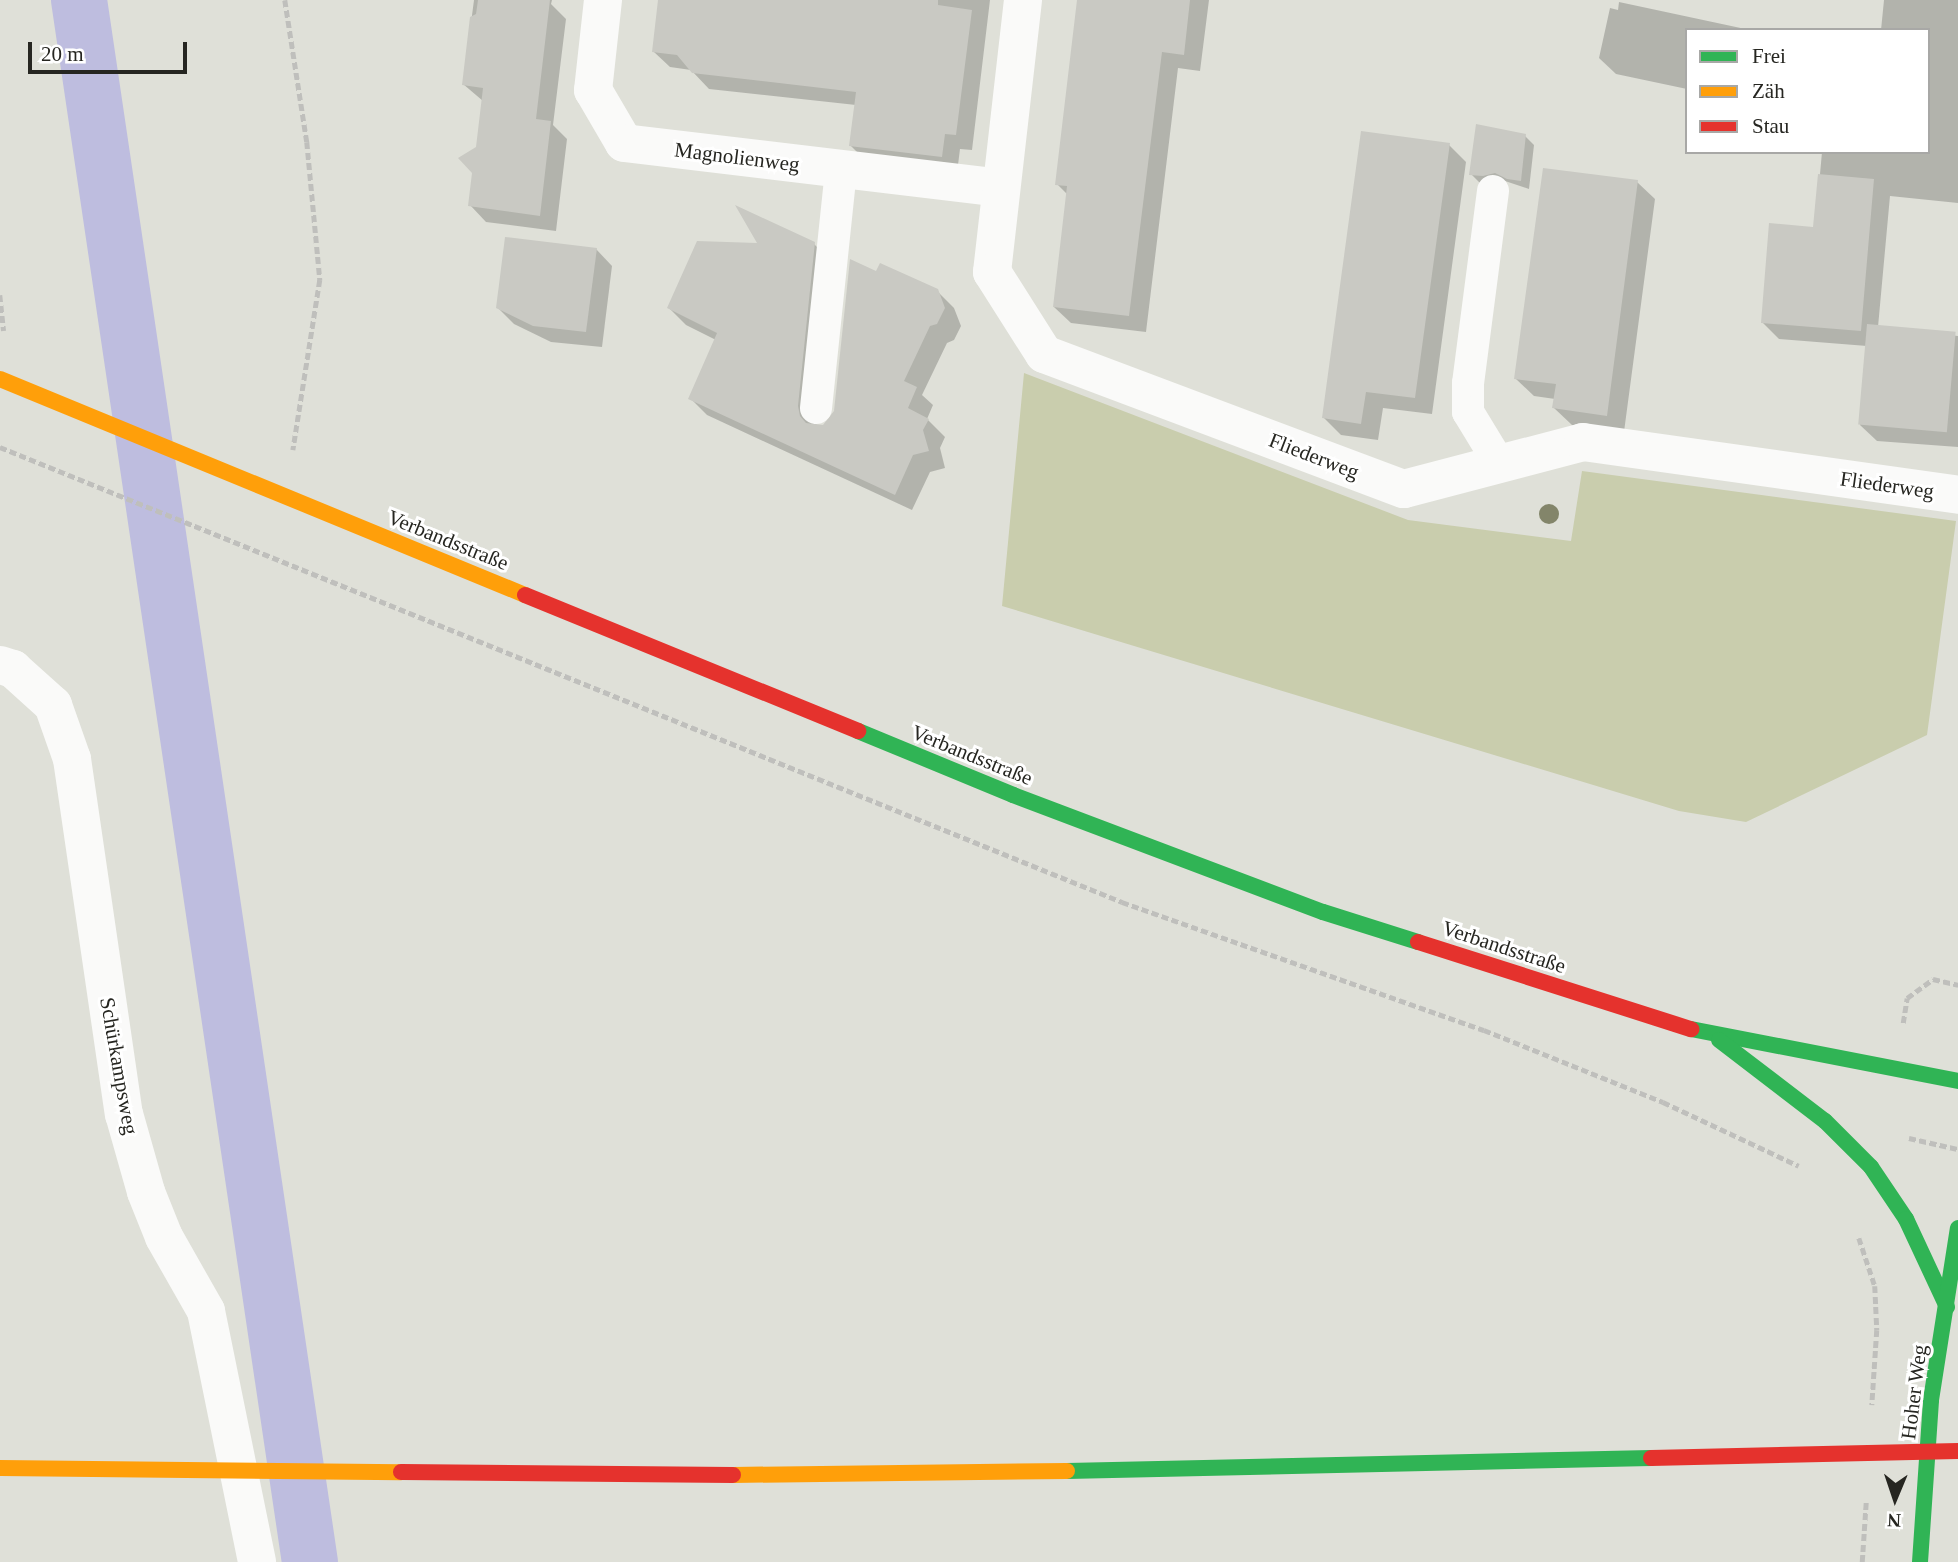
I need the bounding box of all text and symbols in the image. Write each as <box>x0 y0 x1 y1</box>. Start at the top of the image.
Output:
scale bar <box>32 28 191 72</box>
legend <box>1685 28 1930 154</box>
text: 20 m <box>41 42 84 66</box>
text: Frei <box>1752 44 1786 68</box>
text: Zäh <box>1752 79 1785 103</box>
text: Stau <box>1752 114 1789 138</box>
street label: Magnolienweg <box>673 137 801 177</box>
street label: Fliederweg <box>1265 427 1363 485</box>
street label: Fliederweg <box>1838 466 1936 504</box>
street label: Verbandsstraße <box>384 504 512 576</box>
street label: Verbandsstraße <box>908 719 1036 791</box>
street label: Verbandsstraße <box>1439 915 1569 979</box>
street label: Schürkampsweg <box>95 995 143 1137</box>
street label: Hoher Weg <box>1896 1343 1932 1441</box>
north arrow <box>1860 1464 1930 1534</box>
text: N <box>1887 1510 1901 1531</box>

